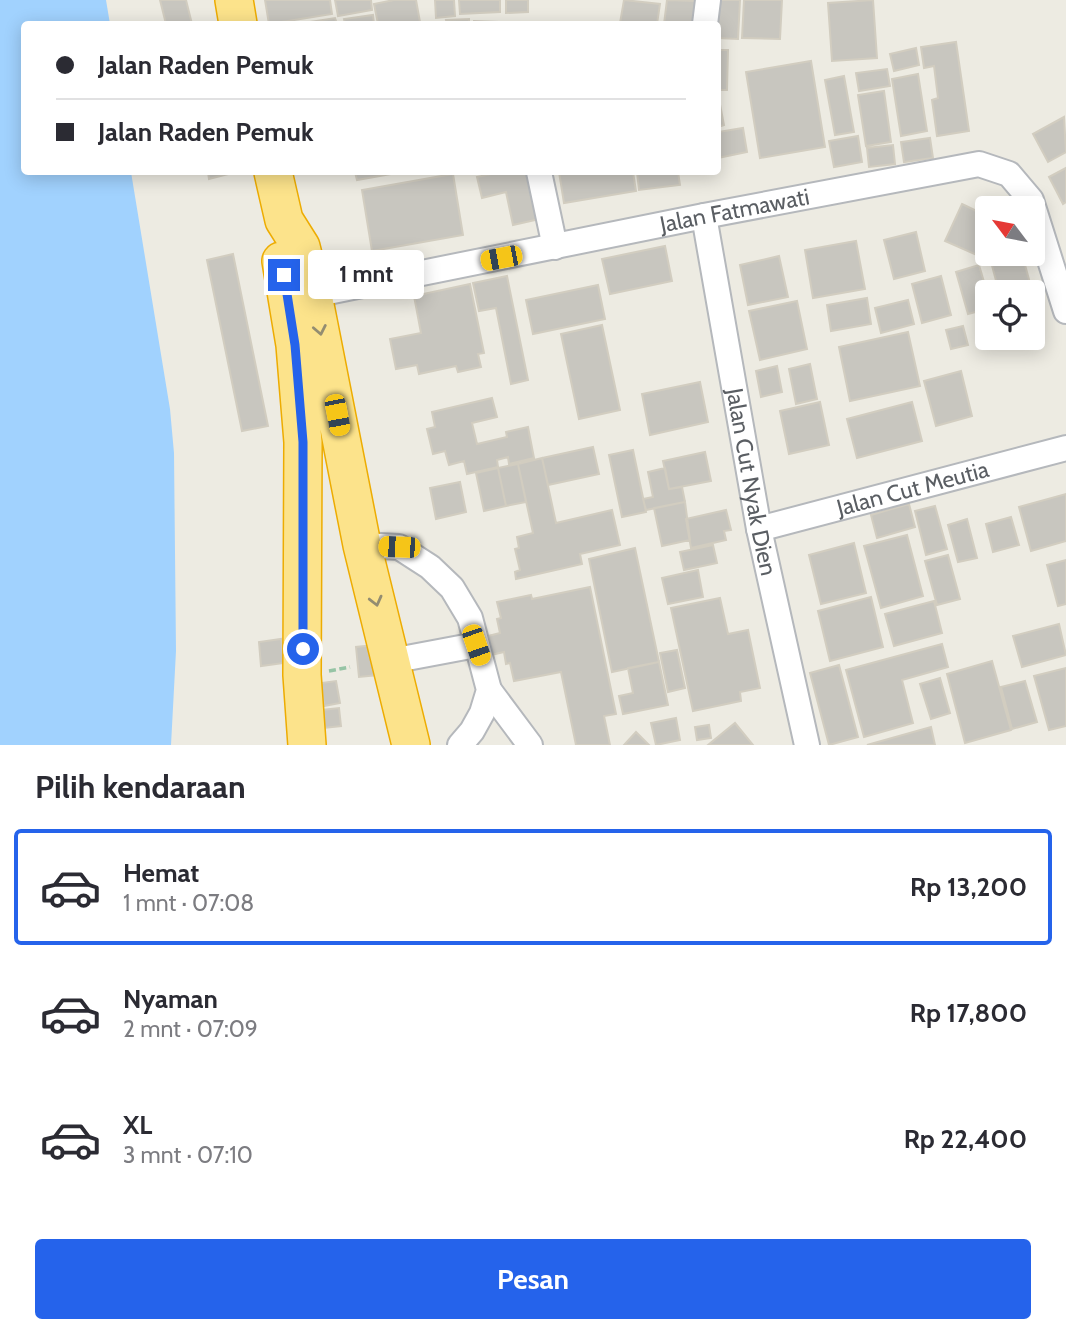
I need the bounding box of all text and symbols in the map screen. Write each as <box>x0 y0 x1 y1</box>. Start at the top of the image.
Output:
text: Jalan Raden Pemuk <box>98 49 314 81</box>
text: Jalan Raden Pemuk <box>98 116 314 148</box>
street label: Jalan Fatmawati <box>656 182 812 239</box>
north arrow <box>975 196 1045 266</box>
map controls <box>975 196 1045 350</box>
car <box>479 244 524 272</box>
callout: 1 mnt <box>308 250 424 300</box>
route end <box>268 259 300 291</box>
text: 1 mnt <box>339 260 393 288</box>
button: locate <box>975 280 1045 350</box>
one-way arrow <box>311 324 326 336</box>
street label: Jalan Cut Nyak Dien <box>720 385 783 578</box>
car <box>323 392 352 438</box>
street label: Jalan Cut Meutia <box>833 455 992 522</box>
car <box>378 536 421 558</box>
one-way arrow <box>368 594 382 606</box>
car <box>460 622 493 668</box>
route start <box>287 633 319 665</box>
text: Pilih kendaraan <box>35 767 246 806</box>
icon: car <box>39 856 102 919</box>
text: Hemat <box>123 857 199 889</box>
text: Rp 13,200 <box>910 871 1027 903</box>
text: 1 mnt · 07:08 <box>123 889 254 917</box>
icon: car <box>39 982 102 1045</box>
text: Nyaman <box>123 983 218 1015</box>
text: Rp 17,800 <box>910 997 1027 1029</box>
text: 2 mnt · 07:09 <box>123 1015 258 1043</box>
icon: car <box>39 1108 102 1171</box>
text: XL <box>123 1109 152 1141</box>
text: Rp 22,400 <box>904 1123 1027 1155</box>
text: 3 mnt · 07:10 <box>123 1141 253 1169</box>
button: Pesan <box>35 1239 1031 1319</box>

